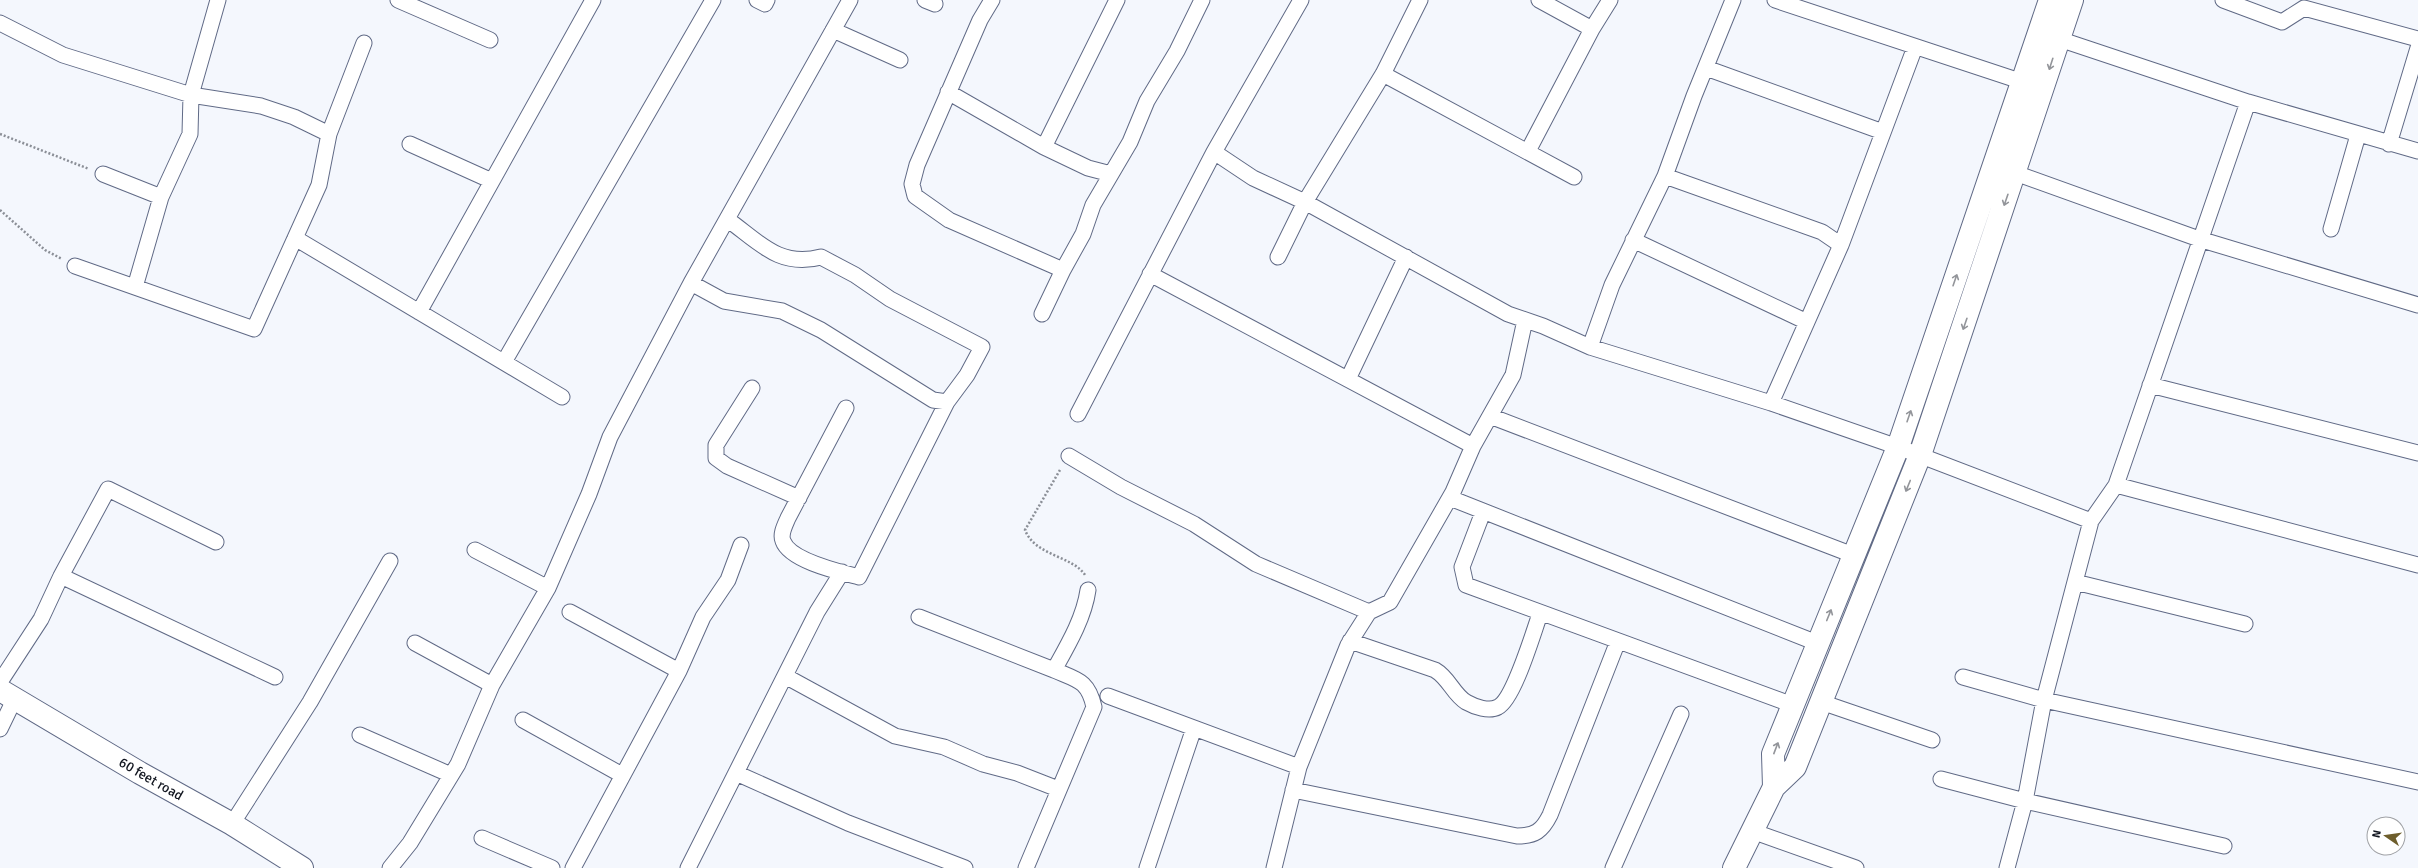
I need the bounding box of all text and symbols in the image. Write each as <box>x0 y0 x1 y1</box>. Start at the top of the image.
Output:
one-way arrow <box>2047 57 2054 70</box>
one-way arrow <box>2002 194 2009 207</box>
one-way arrow <box>1952 274 1960 286</box>
one-way arrow <box>1960 317 1968 329</box>
one-way arrow <box>1905 411 1913 423</box>
one-way arrow <box>1904 480 1911 492</box>
one-way arrow <box>1825 609 1833 621</box>
one-way arrow <box>1772 743 1780 755</box>
street label: 60 feet road <box>116 754 186 804</box>
north arrow <box>2366 816 2406 856</box>
text: N <box>2370 829 2384 839</box>

